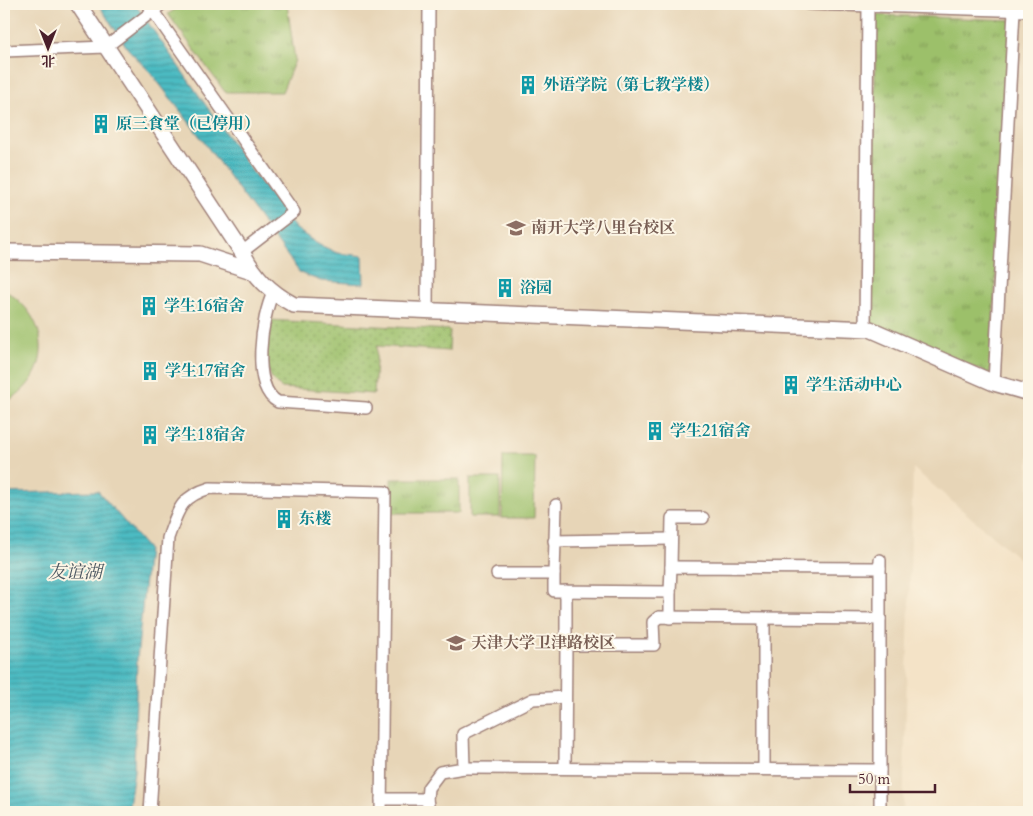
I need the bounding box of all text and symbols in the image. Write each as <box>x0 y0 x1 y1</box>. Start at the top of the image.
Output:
north arrow <box>22 22 72 72</box>
text: 北 <box>41 51 55 70</box>
building icon: 外语学院（第七教学楼） <box>517 74 539 96</box>
place label: 外语学院（第七教学楼） <box>543 74 719 96</box>
building icon: 原三食堂（已停用） <box>90 113 112 135</box>
place label: 原三食堂（已停用） <box>116 113 260 135</box>
school or university icon: 南开大学八里台校区 <box>505 217 527 239</box>
place label: 南开大学八里台校区 <box>531 217 675 239</box>
building icon: 浴园 <box>494 277 516 299</box>
place label: 浴园 <box>520 277 552 299</box>
building icon: 学生16宿舍 <box>138 295 160 317</box>
place label: 学生16宿舍 <box>164 295 244 317</box>
building icon: 学生17宿舍 <box>139 360 161 382</box>
place label: 学生17宿舍 <box>165 360 245 382</box>
building icon: 学生活动中心 <box>780 374 802 396</box>
place label: 学生活动中心 <box>806 374 902 396</box>
building icon: 学生21宿舍 <box>644 420 666 442</box>
place label: 学生21宿舍 <box>670 420 750 442</box>
building icon: 学生18宿舍 <box>139 424 161 446</box>
place label: 学生18宿舍 <box>165 424 245 446</box>
building icon: 东楼 <box>273 508 295 530</box>
place label: 东楼 <box>299 508 331 530</box>
water label: 友谊湖 <box>48 560 105 585</box>
school or university icon: 天津大学卫津路校区 <box>445 632 467 654</box>
place label: 天津大学卫津路校区 <box>471 632 615 654</box>
scale bar <box>850 761 936 793</box>
text: 50 m <box>858 769 890 789</box>

